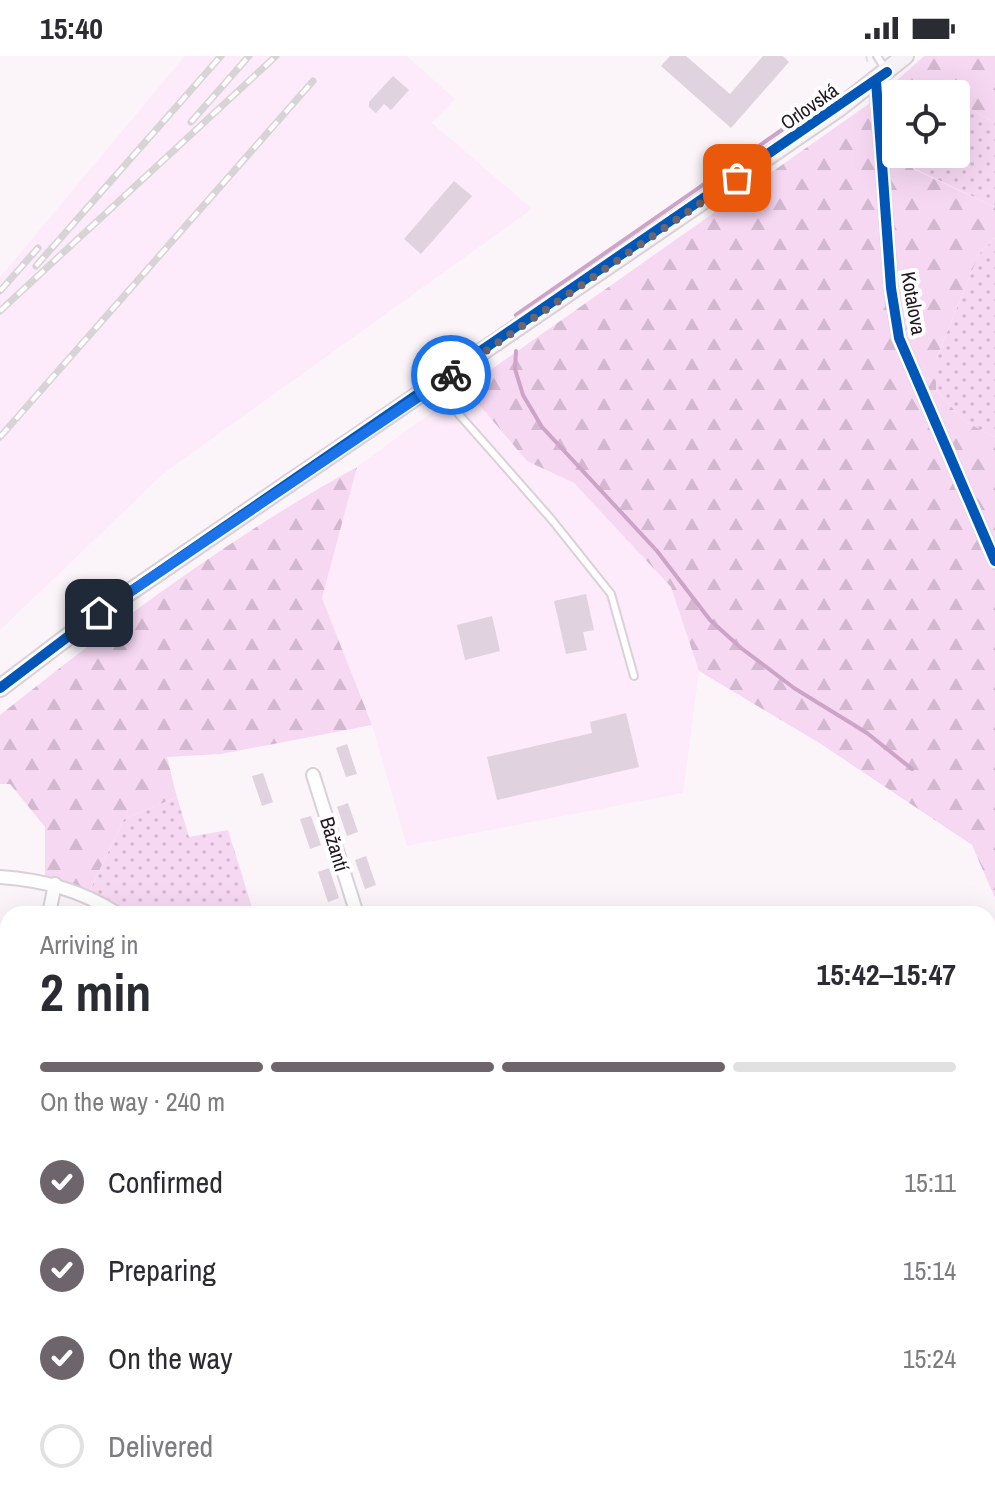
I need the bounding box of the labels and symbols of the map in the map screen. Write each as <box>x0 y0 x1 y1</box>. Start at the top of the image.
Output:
street label: Orlovská <box>775 76 843 136</box>
pin <box>703 144 771 212</box>
street label: Kotalova <box>895 269 933 337</box>
courier <box>411 335 491 415</box>
pin <box>65 579 133 647</box>
street label: Bažantí <box>314 813 356 875</box>

